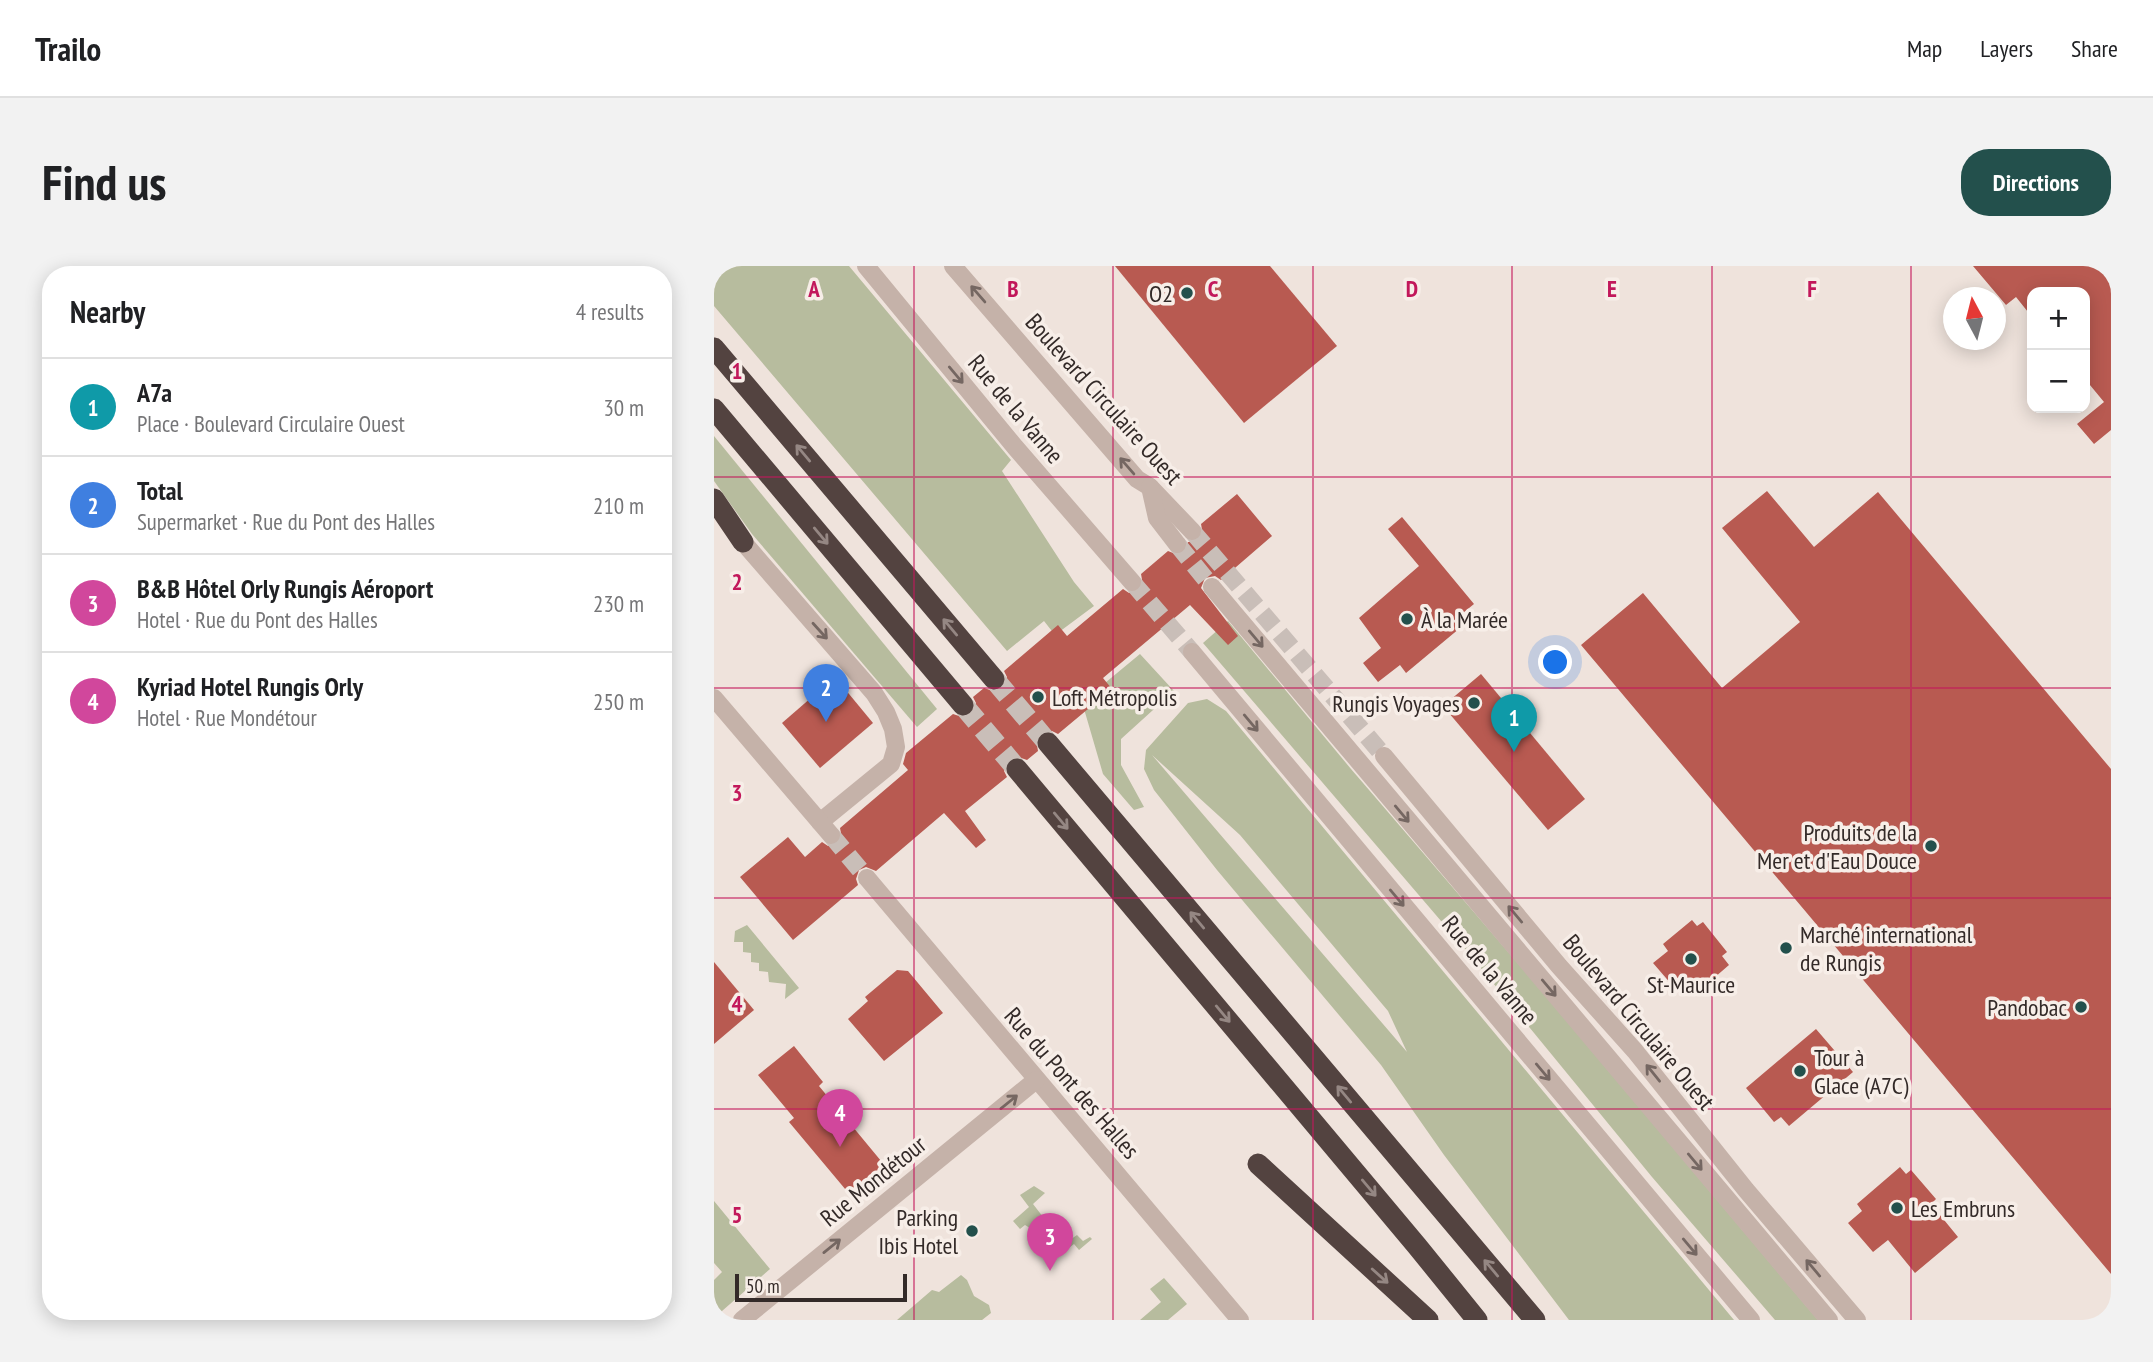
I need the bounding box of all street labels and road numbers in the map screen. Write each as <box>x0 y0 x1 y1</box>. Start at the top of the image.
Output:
street label: Boulevard Circulaire Ouest <box>1019 307 1189 491</box>
street label: Rue de la Vanne <box>961 348 1071 470</box>
street label: Rue de la Vanne <box>1435 909 1545 1031</box>
street label: Boulevard Circulaire Ouest <box>1556 928 1722 1117</box>
street label: Rue du Pont des Halles <box>998 1001 1146 1165</box>
street label: Rue Mondétour <box>814 1129 933 1233</box>

